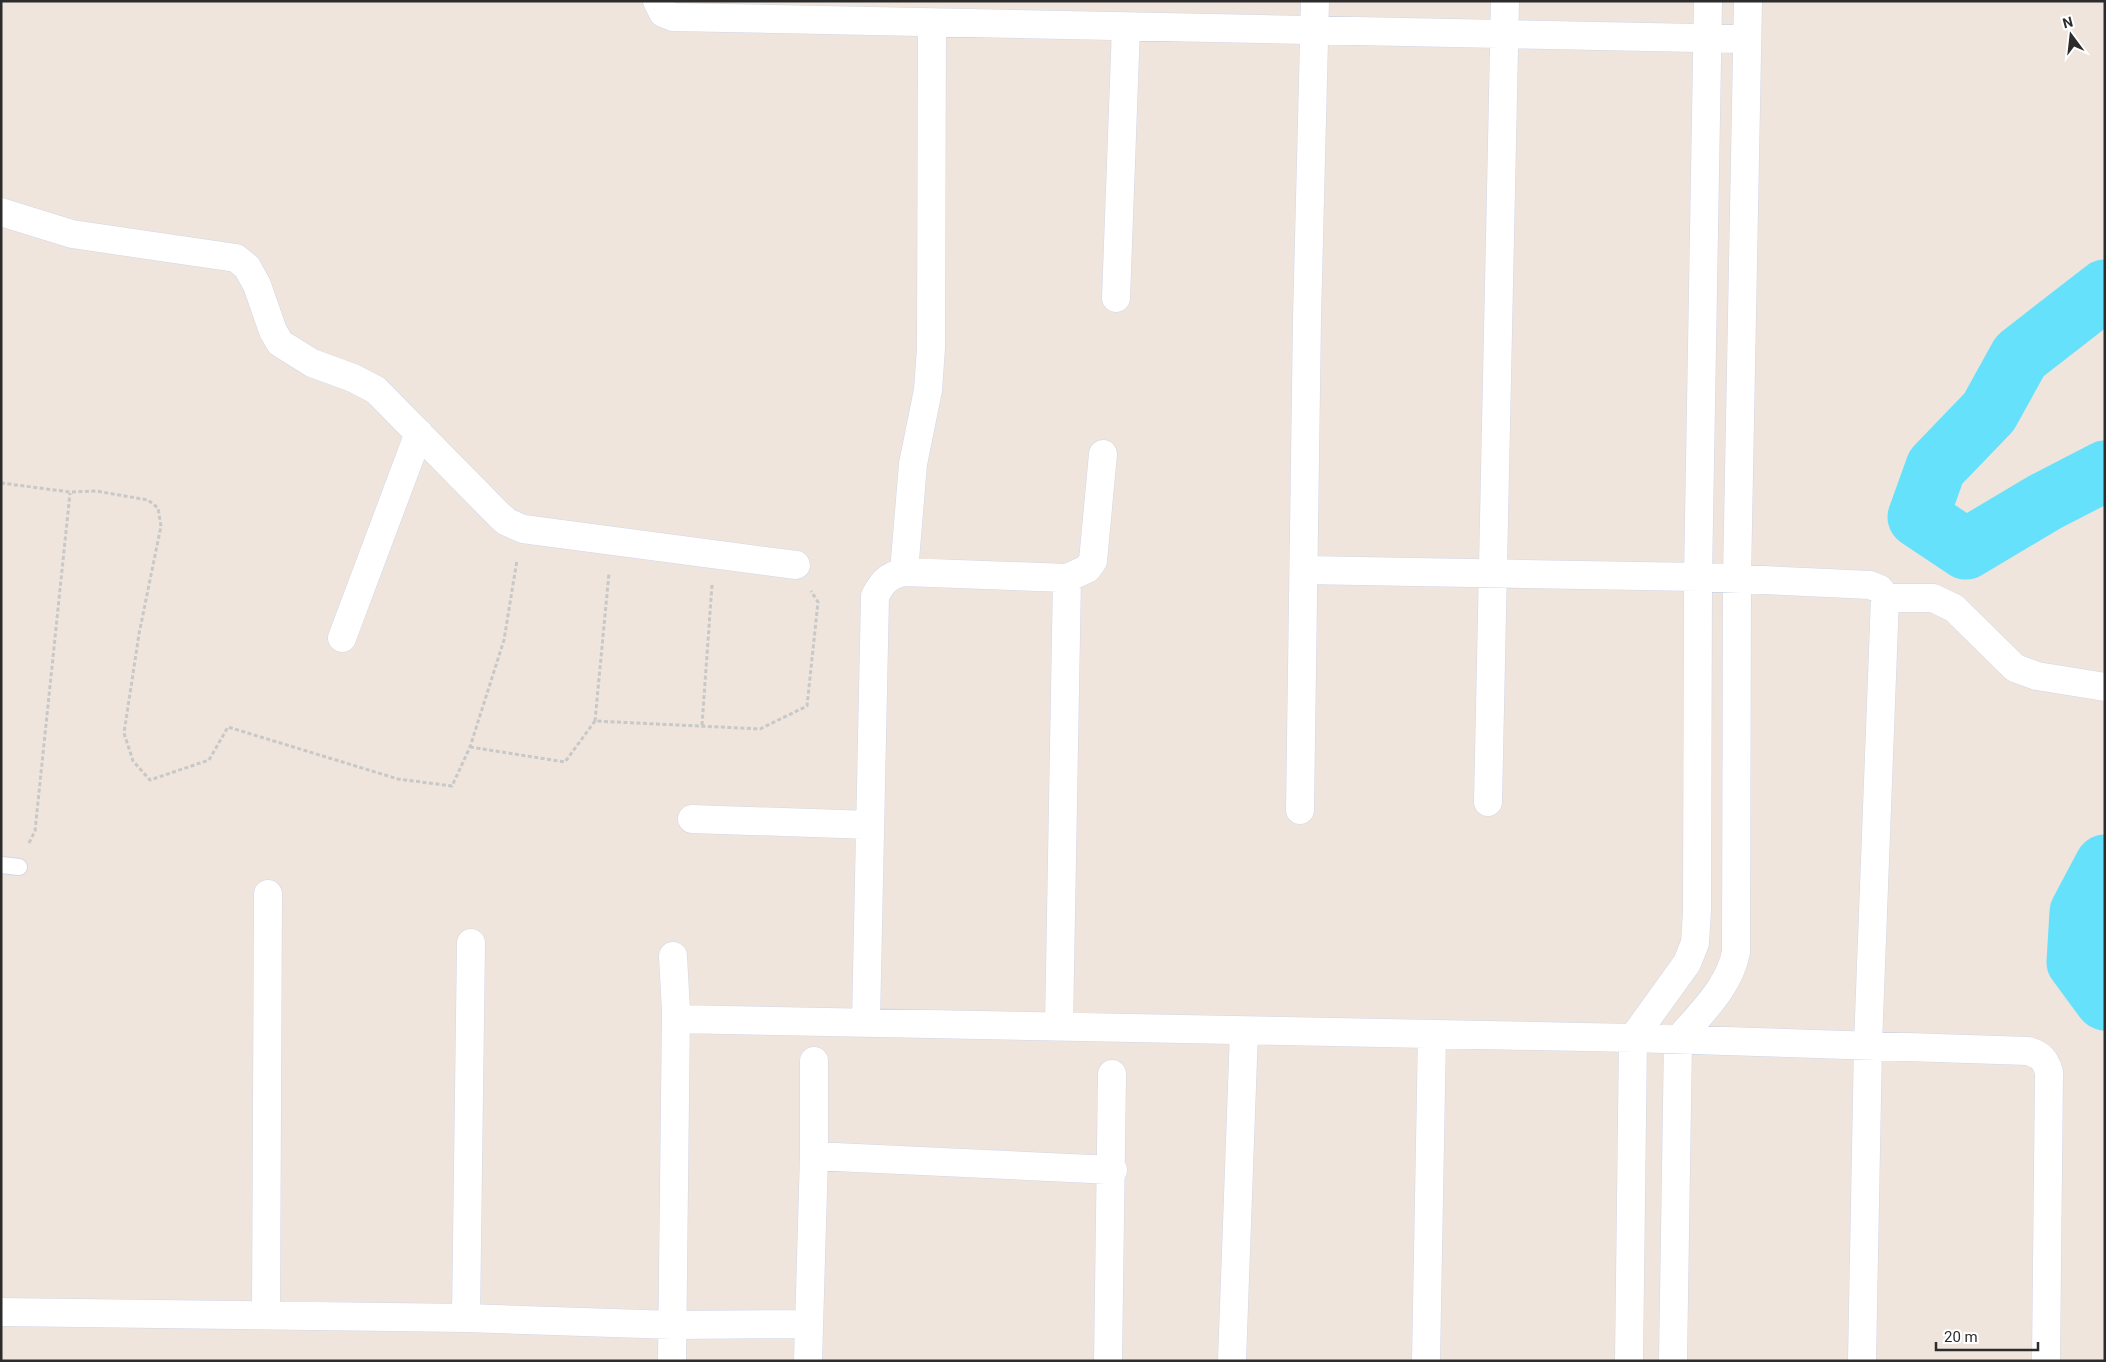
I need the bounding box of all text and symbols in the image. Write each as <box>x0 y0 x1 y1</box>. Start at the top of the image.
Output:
north arrow <box>2046 10 2096 60</box>
text: N <box>2061 13 2074 31</box>
scale bar <box>1936 1320 2038 1352</box>
text: 20 m <box>1944 1328 1978 1346</box>

